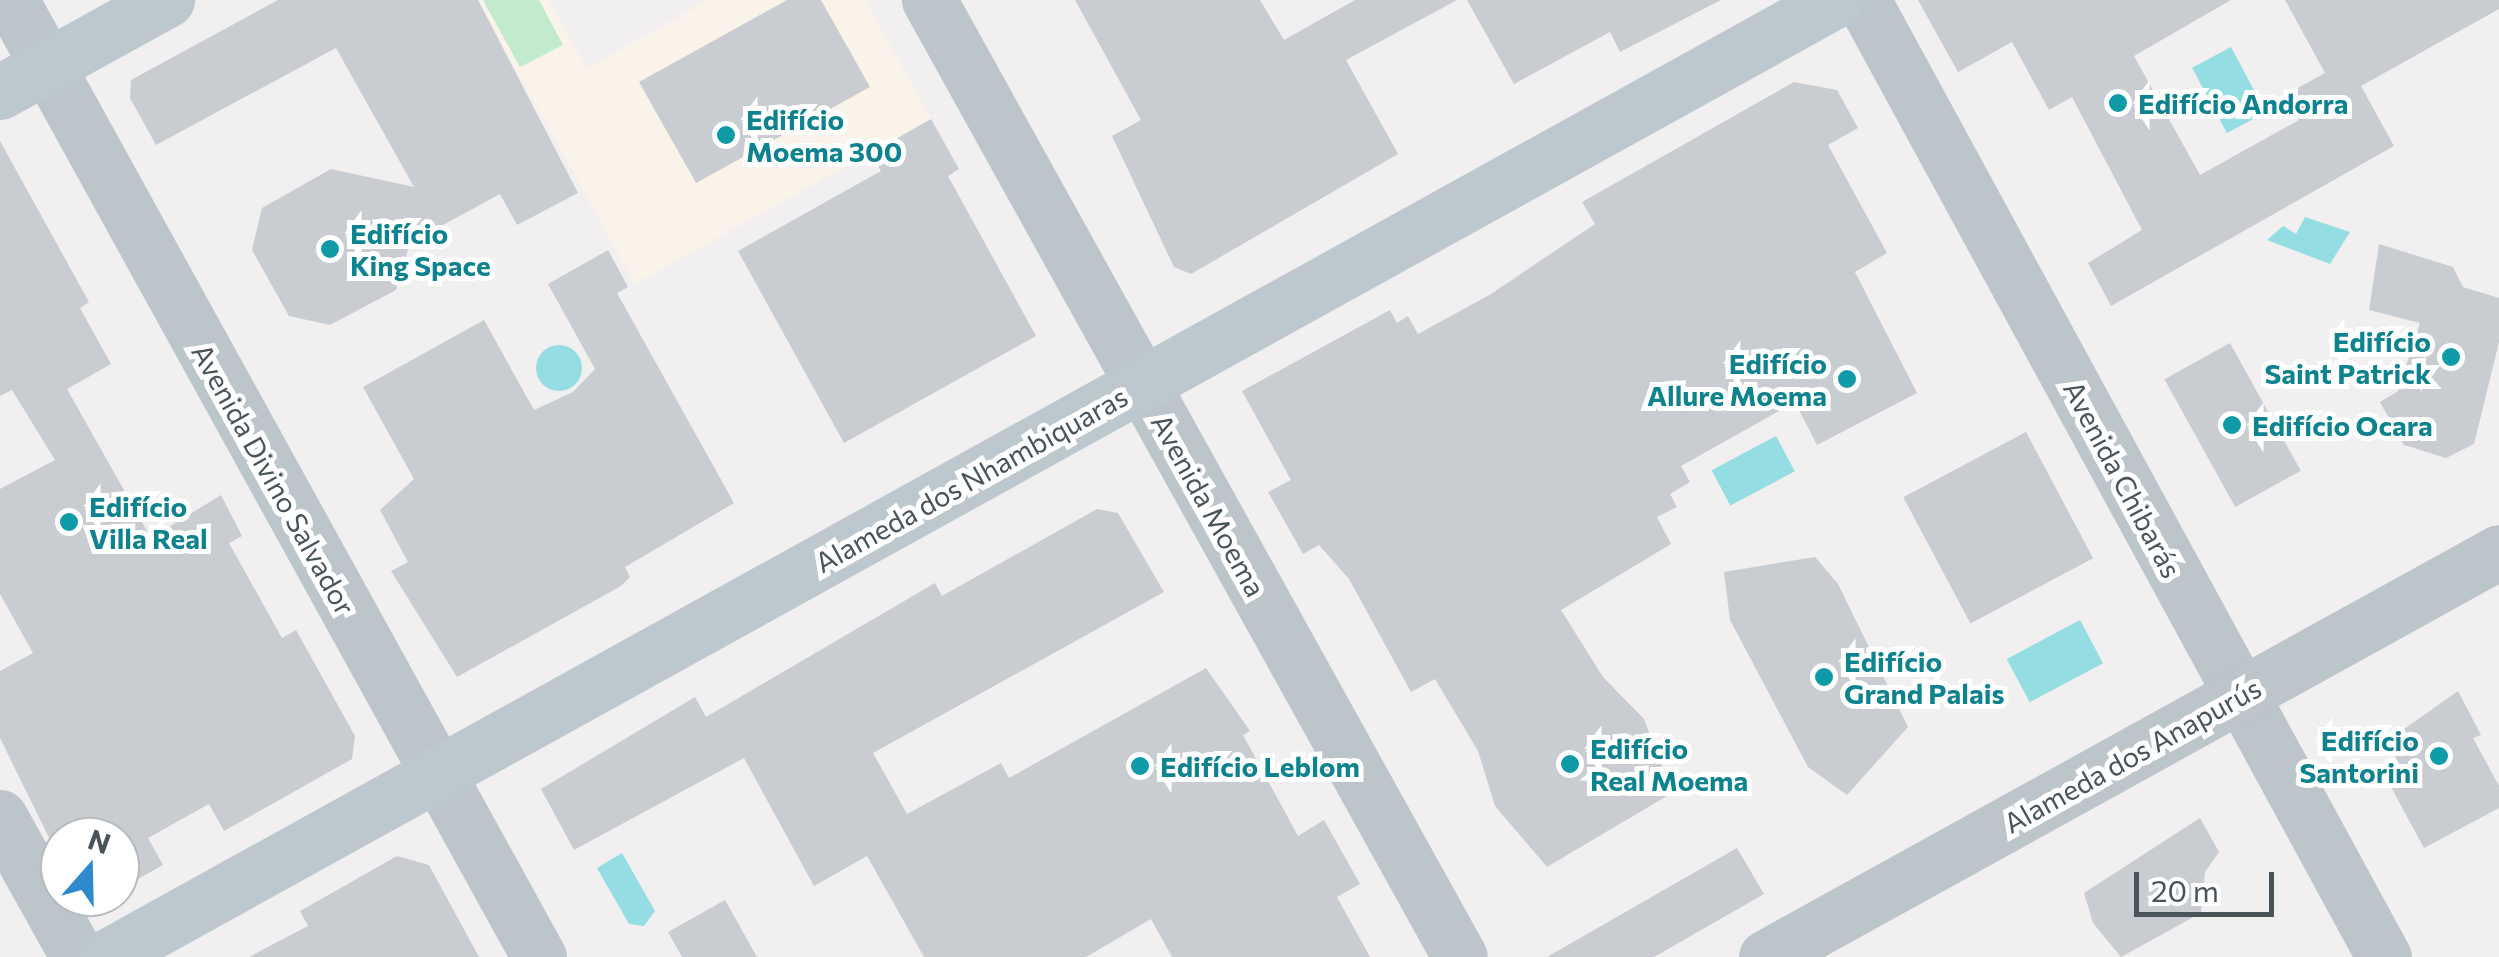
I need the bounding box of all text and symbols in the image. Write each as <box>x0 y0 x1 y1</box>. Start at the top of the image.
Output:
place label: Edifício Andorra <box>2138 86 2349 120</box>
marker: Edifício Andorra <box>2107 92 2129 114</box>
place label: Edifício Moema 300 <box>746 102 902 168</box>
marker: Edifício Moema 300 <box>715 124 737 146</box>
place label: Edifício King Space <box>350 216 491 282</box>
marker: Edifício King Space <box>319 238 341 260</box>
place label: Edifício Saint Patrick <box>2265 324 2431 390</box>
street label: Avenida Divino Salvador <box>185 338 363 620</box>
place label: Edifício Allure Moema <box>1647 346 1827 412</box>
marker: Edifício Saint Patrick <box>2440 346 2462 368</box>
marker: Edifício Allure Moema <box>1836 368 1858 390</box>
street label: Avenida Chibarás <box>2057 375 2189 583</box>
street label: Alameda dos Nhambiquaras <box>809 379 1133 579</box>
street label: Avenida Moema <box>1145 408 1273 602</box>
place label: Edifício Ocara <box>2252 408 2433 442</box>
marker: Edifício Ocara <box>2221 414 2243 436</box>
place label: Edifício Villa Real <box>89 489 208 555</box>
marker: Edifício Villa Real <box>58 511 80 533</box>
place label: Edifício Grand Palais <box>1844 644 2005 710</box>
marker: Edifício Grand Palais <box>1813 666 1835 688</box>
street label: Alameda dos Anapurús <box>1997 670 2267 840</box>
place label: Edifício Santorini <box>2299 723 2419 789</box>
place label: Edifício Real Moema <box>1590 731 1748 797</box>
marker: Edifício Santorini <box>2428 745 2450 767</box>
place label: Edifício Leblom <box>1160 749 1360 783</box>
marker: Edifício Real Moema <box>1559 753 1581 775</box>
marker: Edifício Leblom <box>1129 755 1151 777</box>
north arrow <box>40 817 140 917</box>
text: N <box>84 821 115 860</box>
scale bar <box>2139 852 2279 914</box>
text: 20 m <box>2151 871 2219 908</box>

